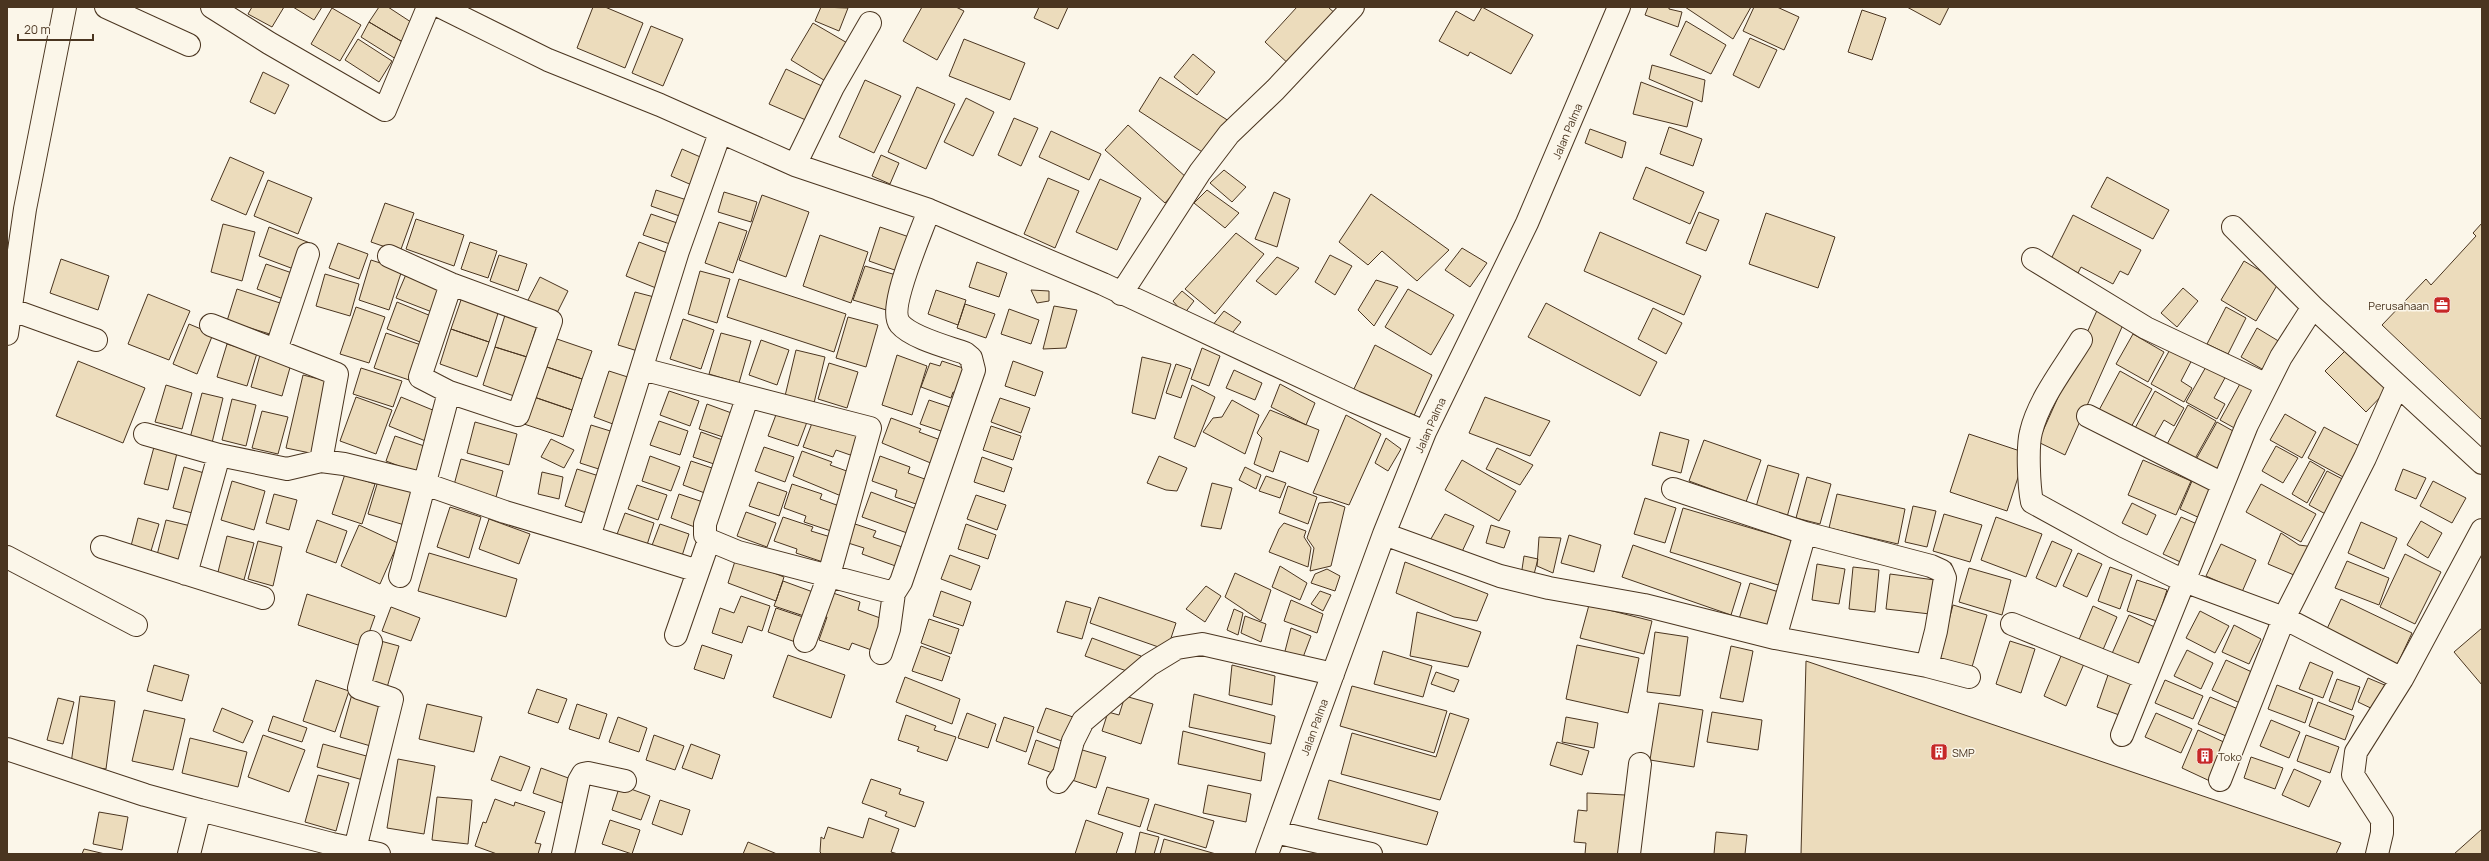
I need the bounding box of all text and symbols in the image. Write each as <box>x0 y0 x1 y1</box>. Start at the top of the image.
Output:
scale bar <box>18 16 93 42</box>
text: 20 m <box>24 21 51 38</box>
street label: Jalan Palma <box>1549 101 1585 161</box>
office icon: Perusahaan <box>2432 295 2452 315</box>
place label: Perusahaan <box>2368 298 2429 313</box>
street label: Jalan Palma <box>1411 395 1449 455</box>
street label: Jalan Palma <box>1297 697 1331 757</box>
building icon: SMP <box>1929 742 1949 762</box>
place label: SMP <box>1952 745 1975 760</box>
building icon: Toko <box>2195 746 2215 766</box>
place label: Toko <box>2218 749 2243 764</box>

